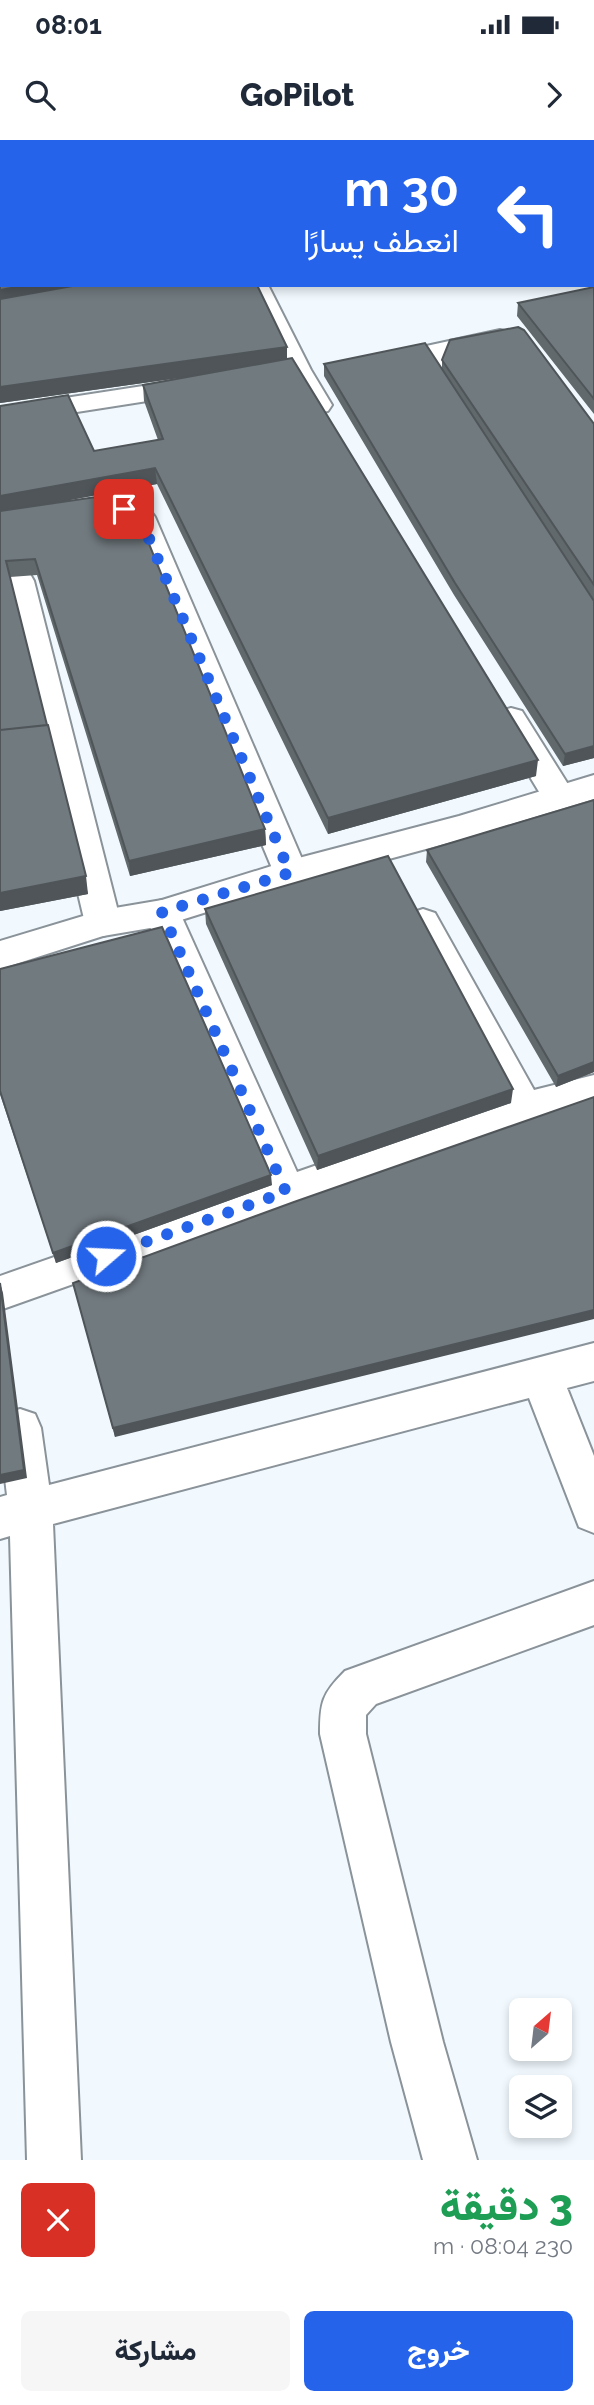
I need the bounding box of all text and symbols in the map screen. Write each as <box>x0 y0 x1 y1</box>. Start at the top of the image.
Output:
text: 08:01 <box>35 10 102 40</box>
icon: search <box>21 76 59 114</box>
text: GoPilot <box>240 76 354 113</box>
icon: forward <box>535 76 573 114</box>
text: 30 m <box>344 160 459 217</box>
icon: left <box>483 168 574 259</box>
text: انعطف يسارًا <box>303 222 459 259</box>
pin <box>94 479 154 539</box>
icon: arrive <box>105 490 143 528</box>
position arrow <box>69 1219 143 1293</box>
north arrow <box>509 1998 572 2062</box>
map controls <box>509 1998 572 2138</box>
button: layers <box>509 2075 572 2138</box>
text: 3 دقيقة <box>440 2181 573 2230</box>
button: close <box>21 2183 95 2257</box>
text: 230 m · 08:04 <box>433 2232 573 2259</box>
button: مشاركة <box>21 2311 290 2391</box>
button: خروج <box>304 2311 573 2391</box>

